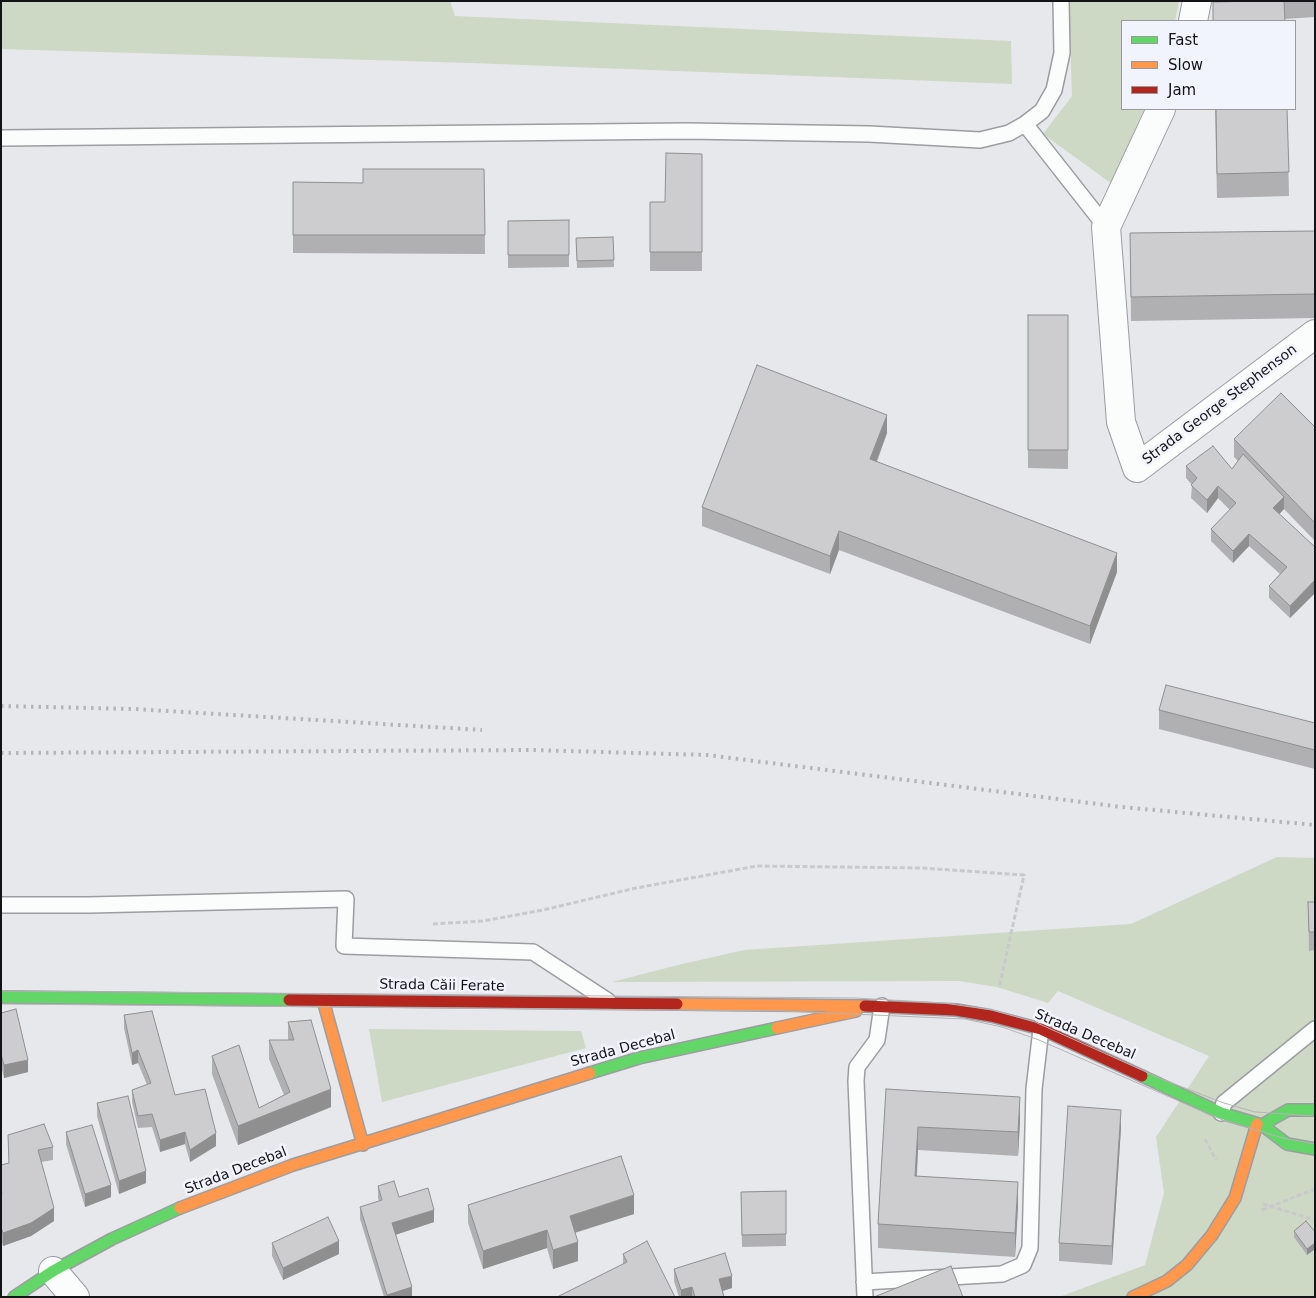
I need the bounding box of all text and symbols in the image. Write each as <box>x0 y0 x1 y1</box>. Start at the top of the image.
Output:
legend <box>1121 20 1296 110</box>
text: Fast <box>1168 31 1198 49</box>
text: Slow <box>1168 56 1203 74</box>
text: Jam <box>1168 81 1196 99</box>
street label: Strada George Stephenson <box>1139 341 1301 469</box>
street label: Strada Căii Ferate <box>379 977 505 995</box>
street label: Strada Decebal <box>1032 1006 1138 1064</box>
street label: Strada Decebal <box>569 1027 677 1071</box>
street label: Strada Decebal <box>183 1144 289 1198</box>

